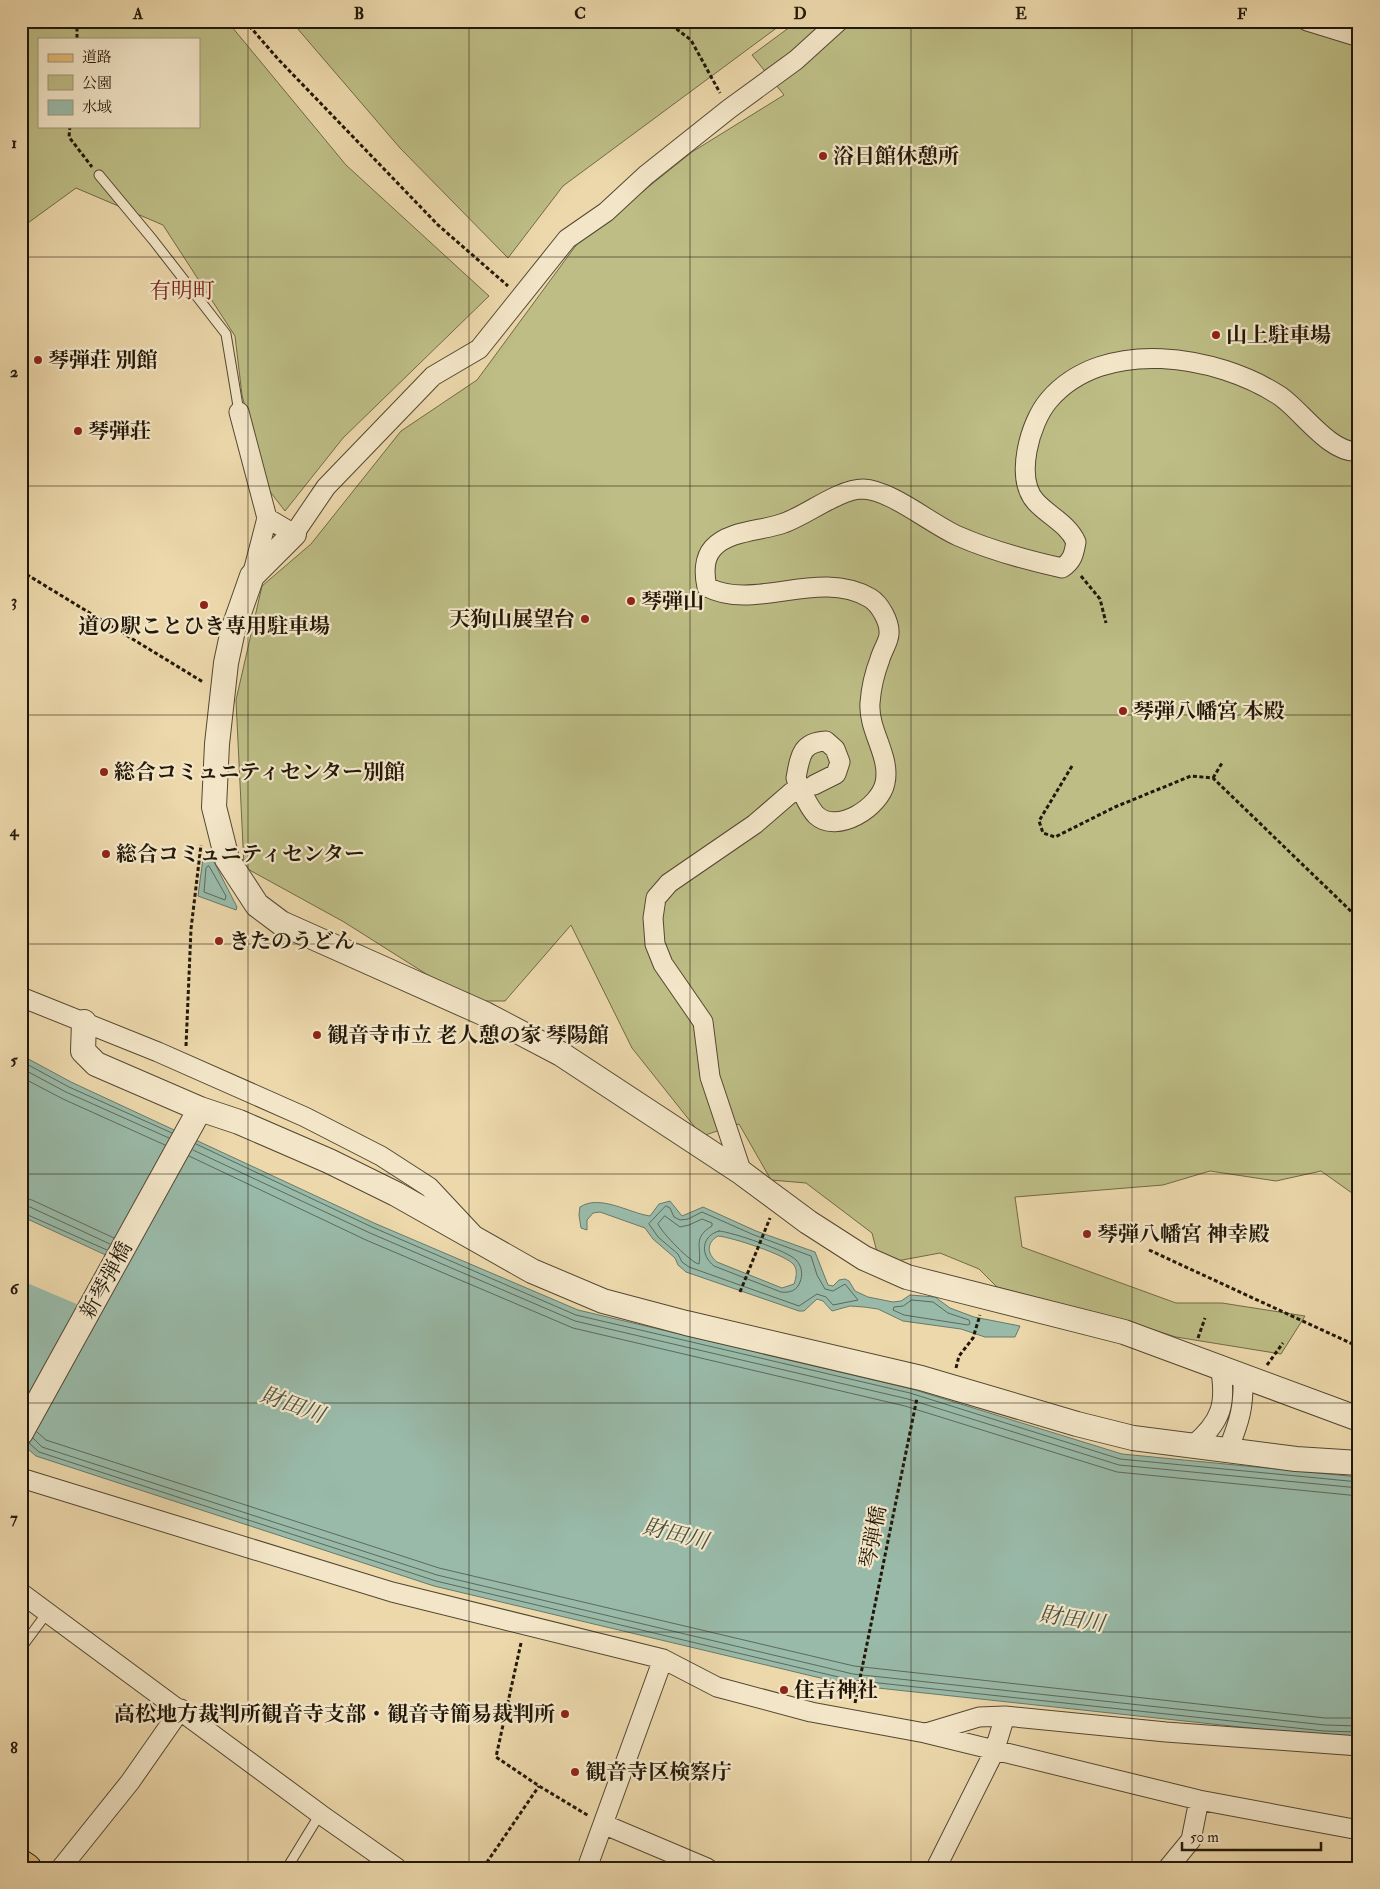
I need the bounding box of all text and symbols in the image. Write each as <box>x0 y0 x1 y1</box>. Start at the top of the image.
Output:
text: A <box>132 4 144 24</box>
text: B <box>354 4 364 24</box>
text: C <box>574 4 586 24</box>
text: D <box>793 4 807 24</box>
text: E <box>1015 4 1027 24</box>
text: F <box>1237 4 1247 24</box>
legend <box>38 38 200 128</box>
text: 道路 <box>82 48 112 67</box>
text: 公園 <box>82 74 112 93</box>
text: 水域 <box>82 98 112 117</box>
text: 1 <box>11 133 17 153</box>
place label: 浴日館休憩所 <box>833 143 959 170</box>
marker: 浴日館休憩所 <box>817 150 829 162</box>
district label: 有明町 <box>149 277 215 305</box>
place label: 山上駐車場 <box>1226 322 1331 349</box>
marker: 山上駐車場 <box>1210 329 1222 341</box>
place label: 琴弾荘 別館 <box>48 347 157 374</box>
marker: 琴弾荘 別館 <box>32 354 44 366</box>
text: 2 <box>10 362 18 382</box>
place label: 琴弾荘 <box>88 418 151 445</box>
marker: 琴弾荘 <box>72 425 84 437</box>
place label: 琴弾山 <box>641 588 704 615</box>
text: 3 <box>11 591 17 611</box>
marker: 琴弾山 <box>625 595 637 607</box>
marker: 道の駅ことひき専用駐車場 <box>198 599 210 611</box>
place label: 天狗山展望台 <box>449 606 575 633</box>
place label: 道の駅ことひき専用駐車場 <box>78 613 330 640</box>
marker: 天狗山展望台 <box>579 613 591 625</box>
place label: 琴弾八幡宮 本殿 <box>1133 698 1284 725</box>
marker: 琴弾八幡宮 本殿 <box>1117 705 1129 717</box>
place label: 総合コミュニティセンター別館 <box>114 759 405 786</box>
marker: 総合コミュニティセンター別館 <box>98 766 110 778</box>
text: 4 <box>9 821 20 841</box>
place label: 総合コミュニティセンター <box>116 841 365 868</box>
marker: 総合コミュニティセンター <box>100 848 112 860</box>
place label: きたのうどん <box>229 928 355 955</box>
marker: きたのうどん <box>213 935 225 947</box>
place label: 観音寺市立 老人憩の家 琴陽館 <box>327 1022 609 1049</box>
marker: 観音寺市立 老人憩の家 琴陽館 <box>311 1029 323 1041</box>
text: 5 <box>10 1050 18 1070</box>
place label: 琴弾八幡宮 神幸殿 <box>1097 1221 1269 1248</box>
marker: 琴弾八幡宮 神幸殿 <box>1081 1228 1093 1240</box>
street label: 新琴弾橋 <box>74 1237 139 1324</box>
text: 6 <box>10 1279 20 1299</box>
water label: 財田川 <box>257 1380 330 1430</box>
street label: 琴弾橋 <box>854 1504 893 1571</box>
text: 7 <box>10 1508 18 1528</box>
water label: 財田川 <box>640 1512 713 1556</box>
water label: 財田川 <box>1037 1600 1109 1638</box>
place label: 住吉神社 <box>794 1677 878 1704</box>
marker: 住吉神社 <box>778 1684 790 1696</box>
place label: 高松地方裁判所観音寺支部・観音寺簡易裁判所 <box>114 1701 555 1728</box>
marker: 高松地方裁判所観音寺支部・観音寺簡易裁判所 <box>559 1708 571 1720</box>
text: 8 <box>10 1738 18 1758</box>
place label: 観音寺区検察庁 <box>585 1759 732 1786</box>
marker: 観音寺区検察庁 <box>569 1766 581 1778</box>
scale bar <box>1182 1819 1321 1851</box>
text: 50 m <box>1190 1828 1219 1847</box>

